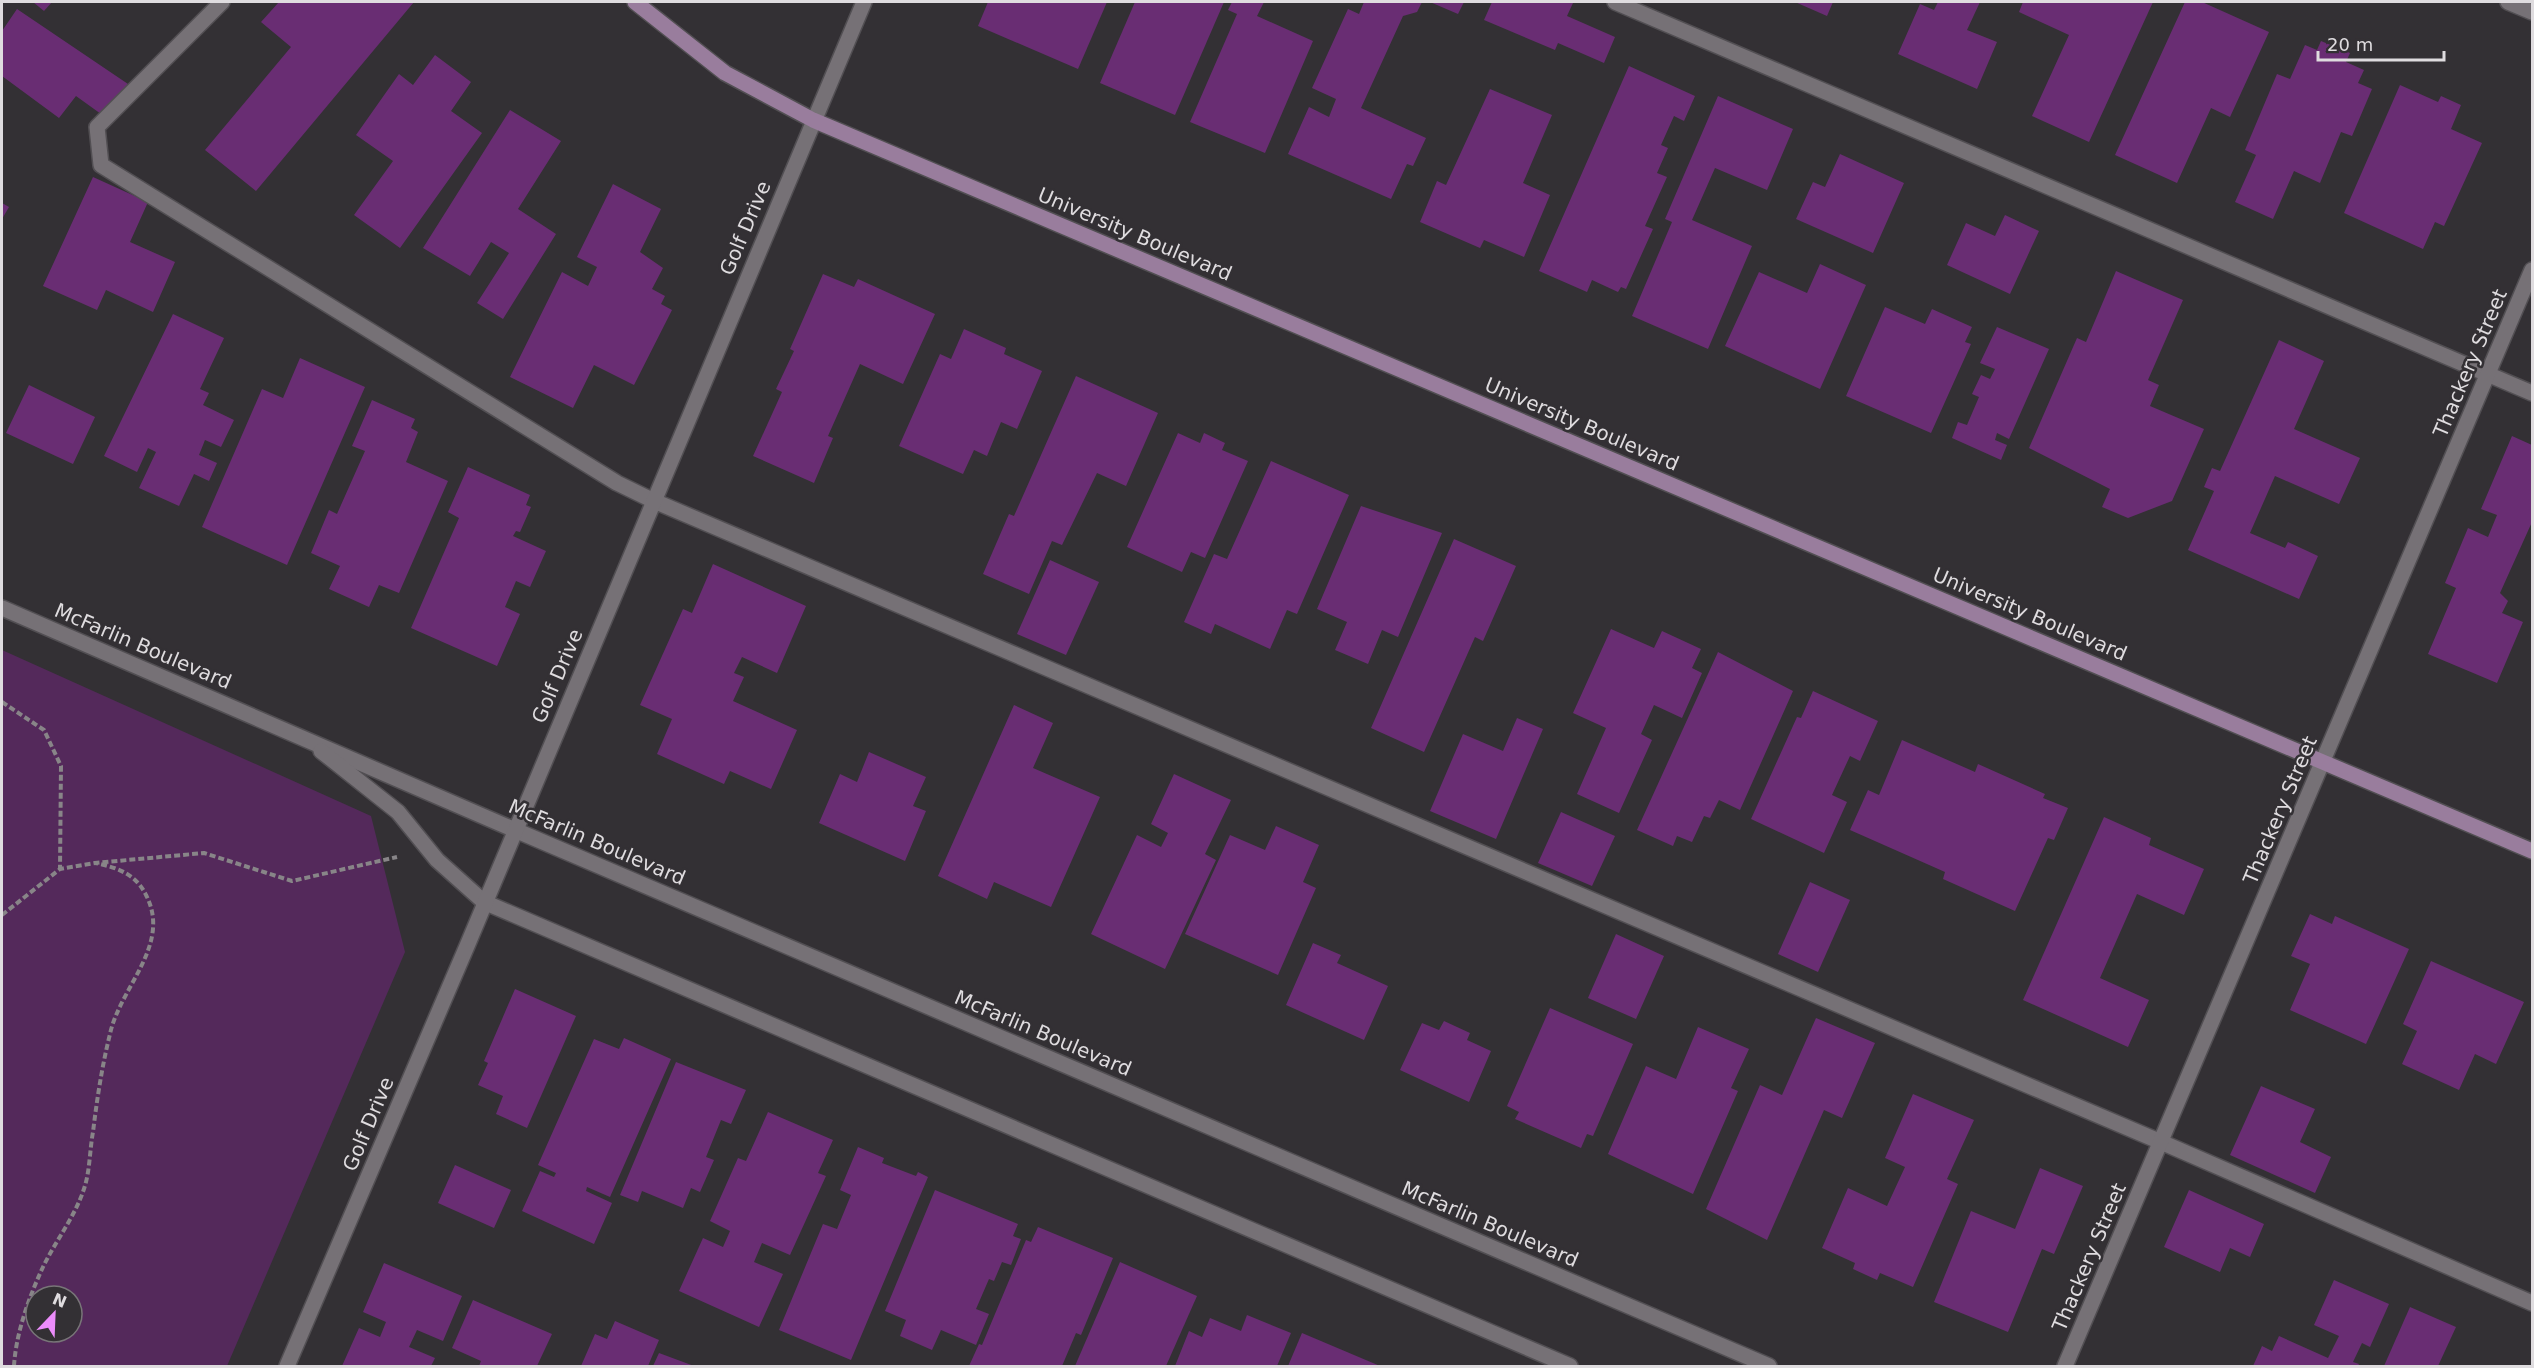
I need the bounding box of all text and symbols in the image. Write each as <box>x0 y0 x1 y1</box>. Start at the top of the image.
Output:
scale bar <box>2318 24 2444 62</box>
text: 20 m <box>2327 34 2373 55</box>
street label: Golf Drive <box>714 177 776 279</box>
street label: University Boulevard <box>1034 182 1236 286</box>
street label: Thackery Street <box>2428 285 2512 442</box>
street label: University Boulevard <box>1481 372 1683 476</box>
street label: University Boulevard <box>1929 562 2131 666</box>
street label: McFarlin Boulevard <box>51 598 235 694</box>
street label: Golf Drive <box>526 625 588 727</box>
street label: Thackery Street <box>2238 732 2322 889</box>
street label: McFarlin Boulevard <box>505 794 689 890</box>
street label: McFarlin Boulevard <box>951 985 1135 1081</box>
street label: Golf Drive <box>337 1073 399 1175</box>
street label: McFarlin Boulevard <box>1398 1176 1582 1272</box>
street label: Thackery Street <box>2047 1179 2131 1336</box>
north arrow <box>24 1284 84 1344</box>
text: N <box>50 1289 70 1312</box>

